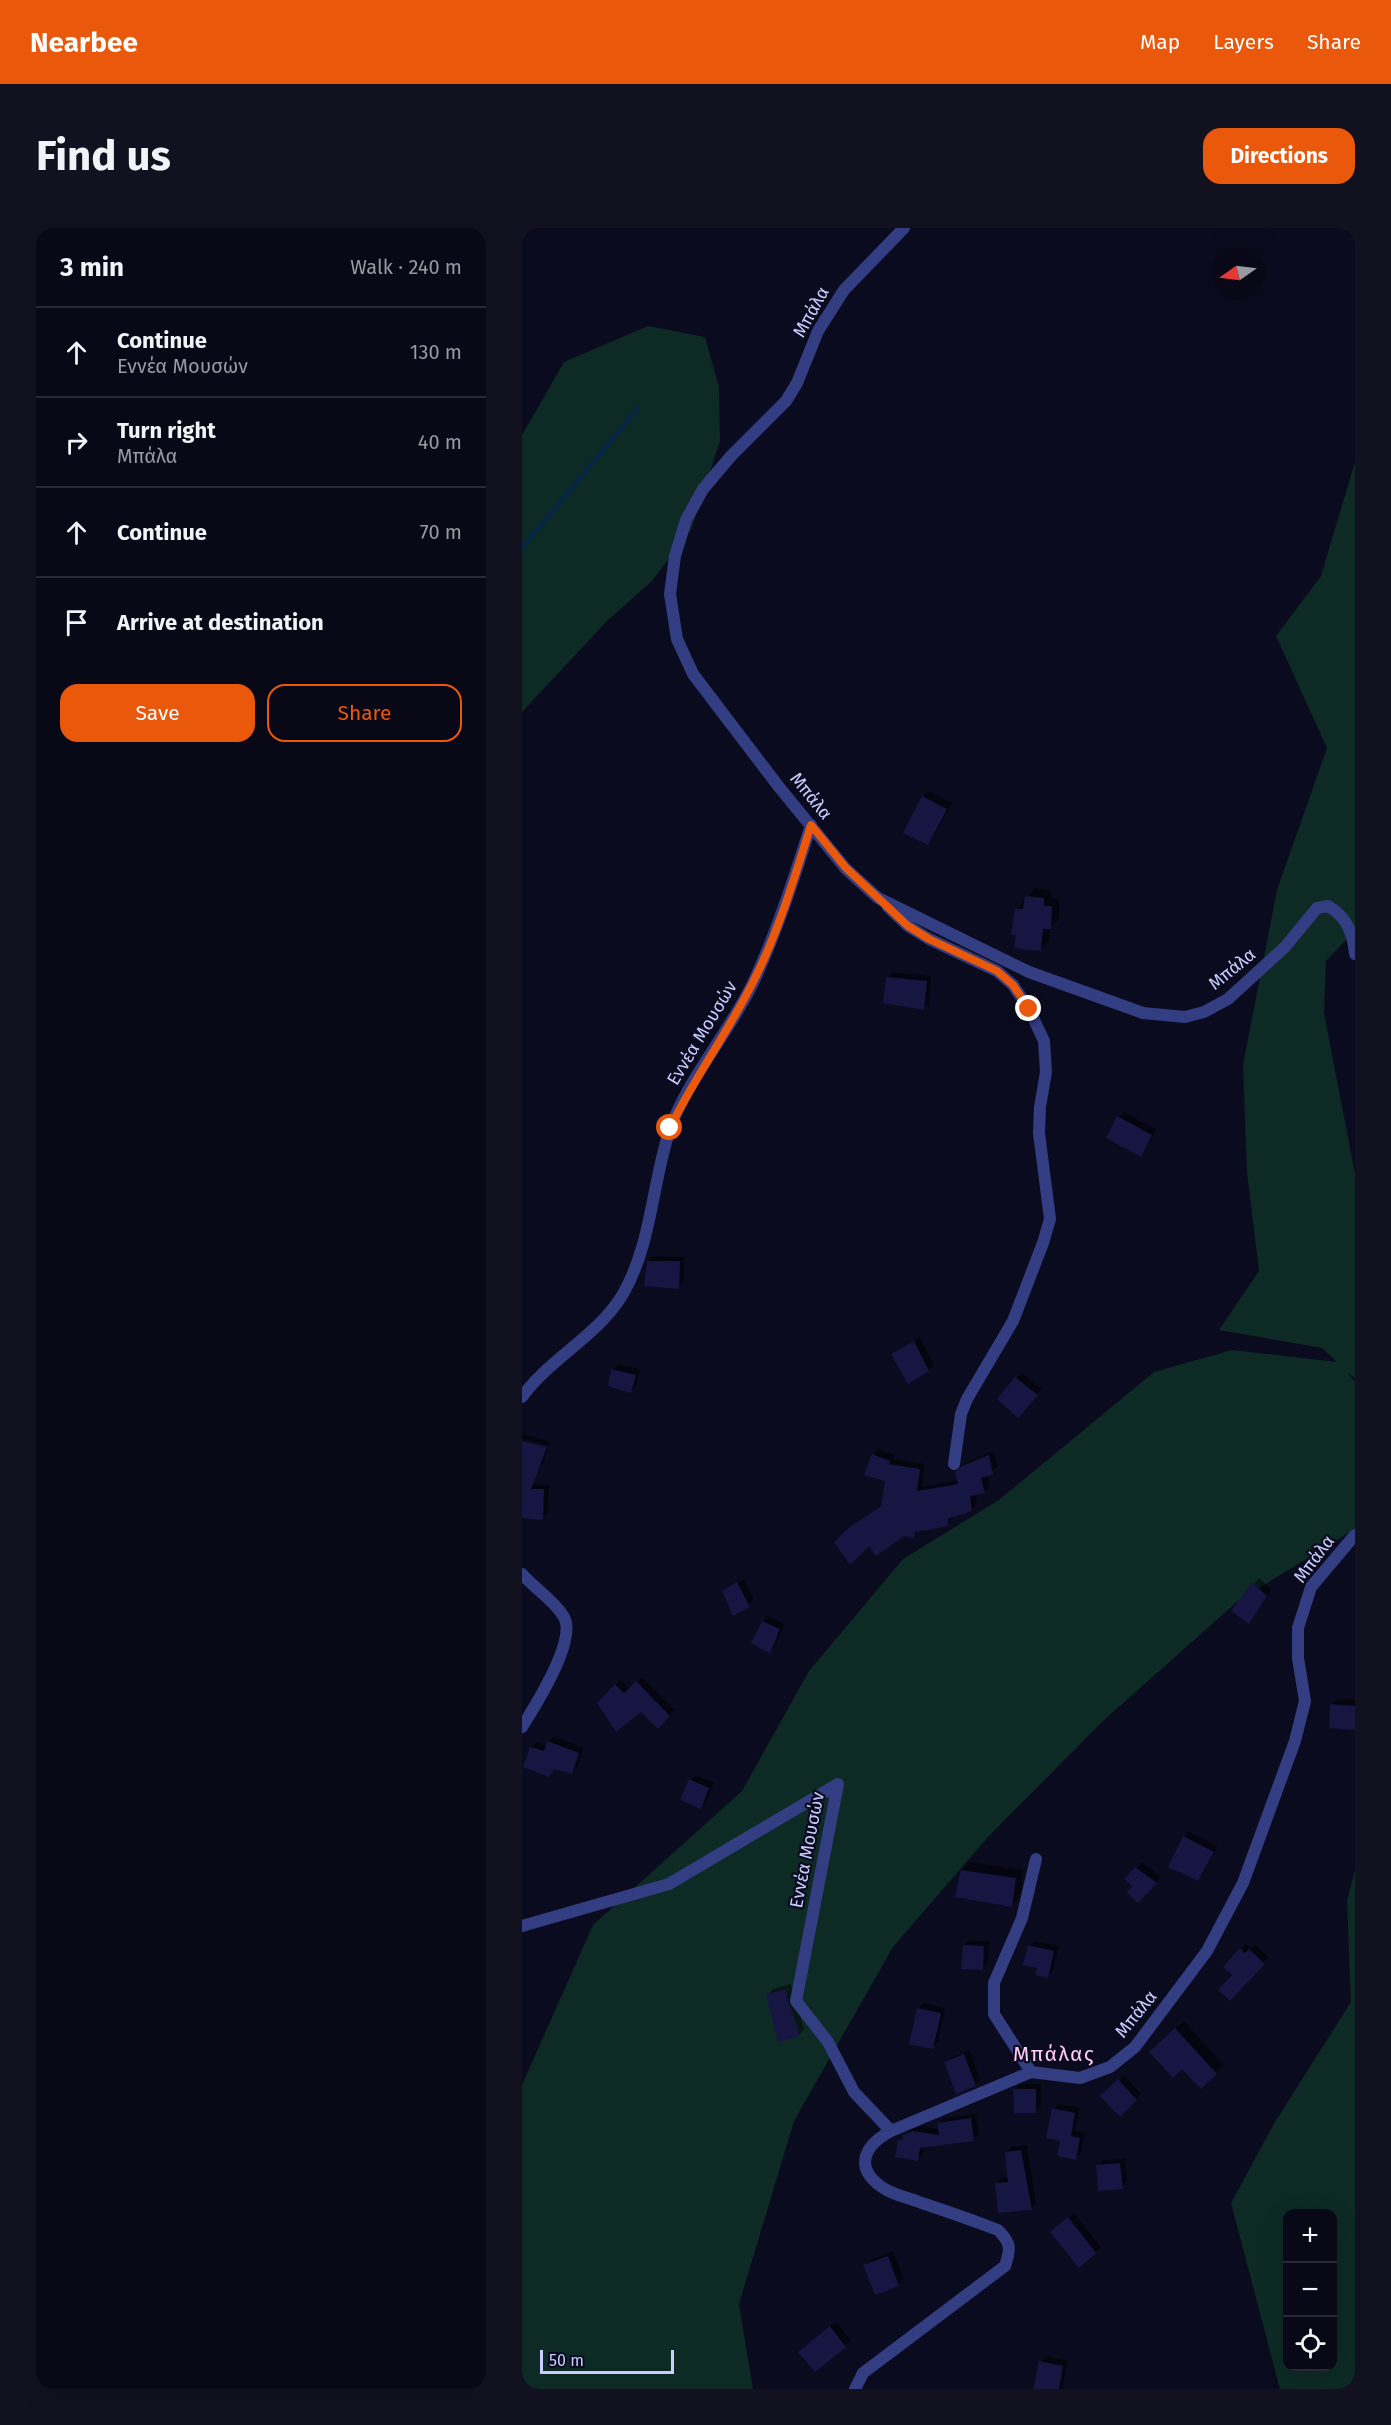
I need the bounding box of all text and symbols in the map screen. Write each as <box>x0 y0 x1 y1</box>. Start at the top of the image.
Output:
text: Nearbee <box>30 26 138 59</box>
text: Map <box>1140 29 1180 55</box>
text: Layers <box>1213 29 1274 55</box>
text: Share <box>1307 29 1361 55</box>
button: Directions <box>1203 128 1355 184</box>
text: Find us <box>36 131 171 181</box>
north arrow <box>1211 246 1265 300</box>
text: 3 min <box>60 252 124 283</box>
text: Walk · 240 m <box>350 255 462 279</box>
street label: Μπάλα <box>788 283 834 341</box>
text: Continue <box>117 327 207 354</box>
icon: ahead <box>60 336 93 369</box>
text: 130 m <box>410 340 462 364</box>
text: Εννέα Μουσών <box>117 354 248 378</box>
text: Turn right <box>117 417 216 444</box>
icon: right <box>60 426 93 459</box>
text: 40 m <box>418 430 462 454</box>
text: Μπάλα <box>117 444 177 468</box>
icon: ahead <box>60 516 93 549</box>
text: Continue <box>117 519 207 546</box>
text: 70 m <box>420 520 462 544</box>
icon: arrive <box>60 606 93 639</box>
text: Arrive at destination <box>117 609 324 636</box>
button: Save <box>60 684 255 742</box>
button: Share <box>267 684 462 742</box>
street label: Μπάλα <box>785 768 837 824</box>
street label: Μπάλα <box>1204 943 1260 995</box>
street label: Εννέα Μουσών <box>662 977 742 1089</box>
route end <box>1015 995 1041 1021</box>
route start <box>656 1114 682 1140</box>
street label: Μπάλα <box>1289 1531 1339 1587</box>
street label: Εννέα Μουσών <box>785 1790 829 1910</box>
street label: Μπάλα <box>1110 1986 1162 2042</box>
district label: Μπάλας <box>1013 2041 1095 2067</box>
map controls <box>1283 2209 1337 2371</box>
button: + <box>1283 2209 1337 2263</box>
button: − <box>1283 2263 1337 2317</box>
button: locate <box>1283 2317 1337 2371</box>
scale bar <box>540 2347 674 2374</box>
text: 50 m <box>549 2351 584 2370</box>

